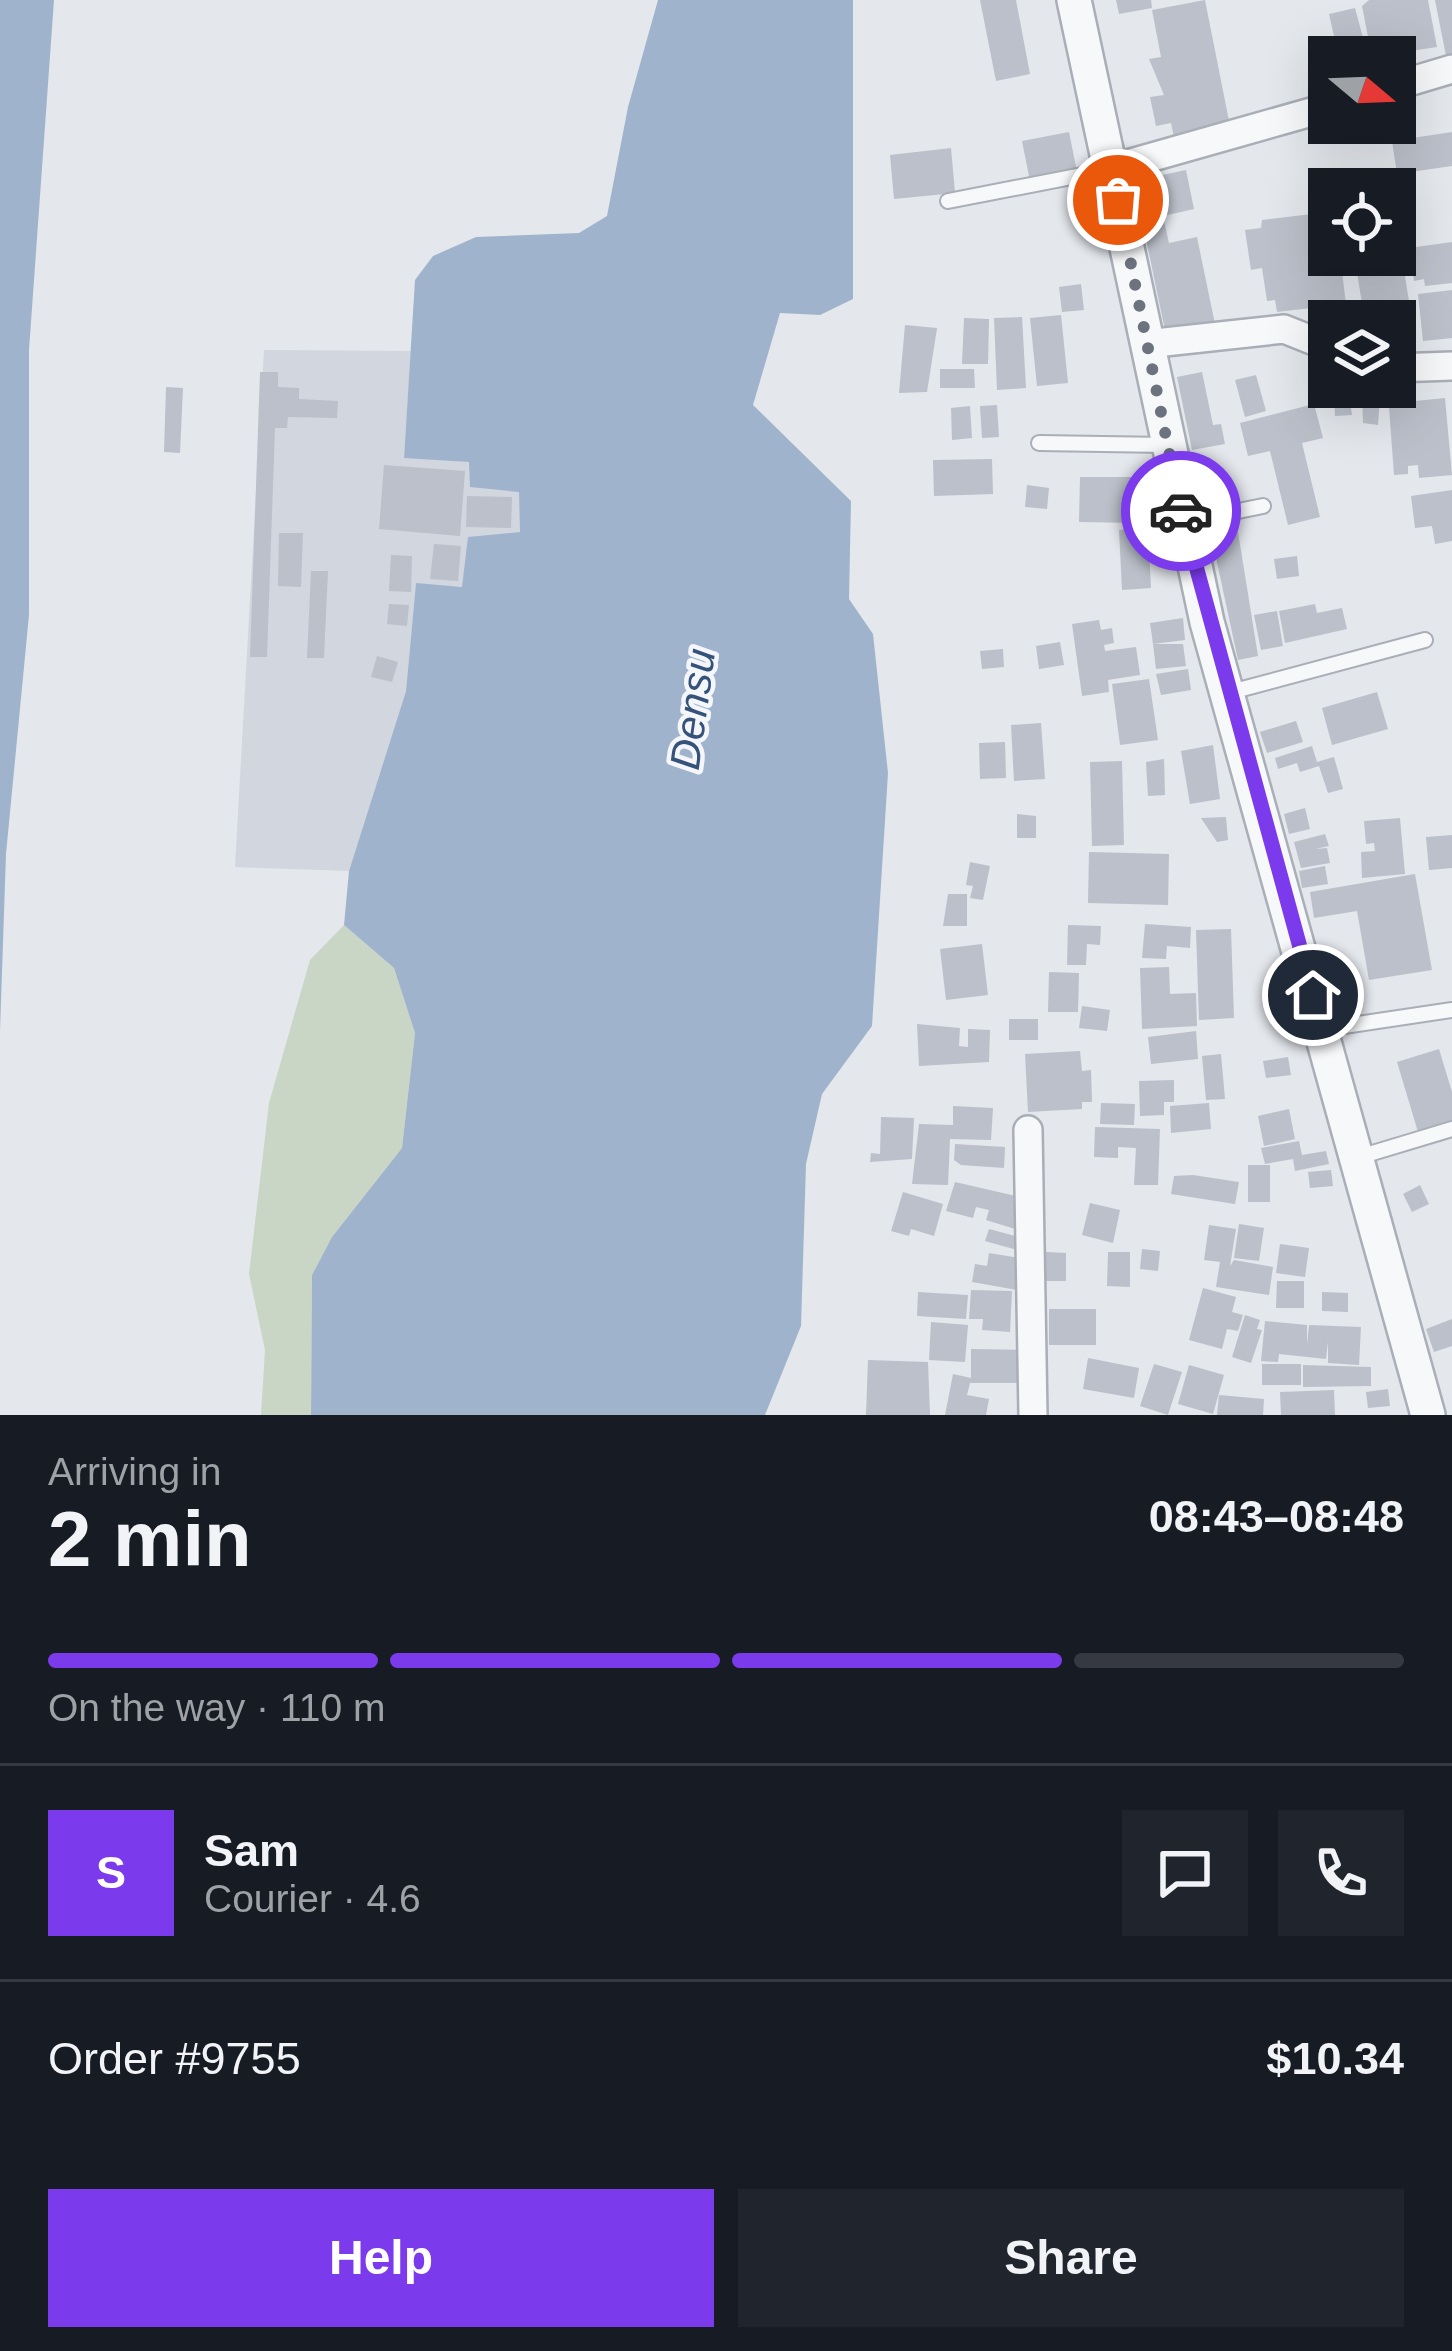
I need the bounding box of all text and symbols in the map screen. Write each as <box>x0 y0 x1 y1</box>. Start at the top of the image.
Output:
north arrow <box>1308 36 1416 144</box>
map controls <box>1308 36 1416 408</box>
pin <box>1067 149 1169 251</box>
icon: bag <box>1085 167 1151 233</box>
button: locate <box>1308 168 1416 276</box>
button: layers <box>1308 300 1416 408</box>
courier <box>1121 451 1241 571</box>
icon: car <box>1148 478 1214 544</box>
water label: Densu <box>661 646 724 772</box>
pin <box>1262 944 1364 1046</box>
icon: home <box>1280 962 1346 1028</box>
text: Arriving in <box>48 1450 221 1493</box>
text: 08:43–08:48 <box>1149 1491 1404 1542</box>
text: 2 min <box>48 1495 252 1583</box>
text: On the way · 110 m <box>48 1686 385 1729</box>
button: chat <box>1122 1810 1248 1936</box>
button: phone <box>1278 1810 1404 1936</box>
text: Sam <box>204 1825 299 1876</box>
text: S <box>96 1847 126 1898</box>
text: Courier · 4.6 <box>204 1877 421 1920</box>
text: Order #9755 <box>48 2033 301 2084</box>
text: $10.34 <box>1266 2033 1404 2084</box>
button: Help <box>48 2189 714 2327</box>
button: Share <box>738 2189 1404 2327</box>

